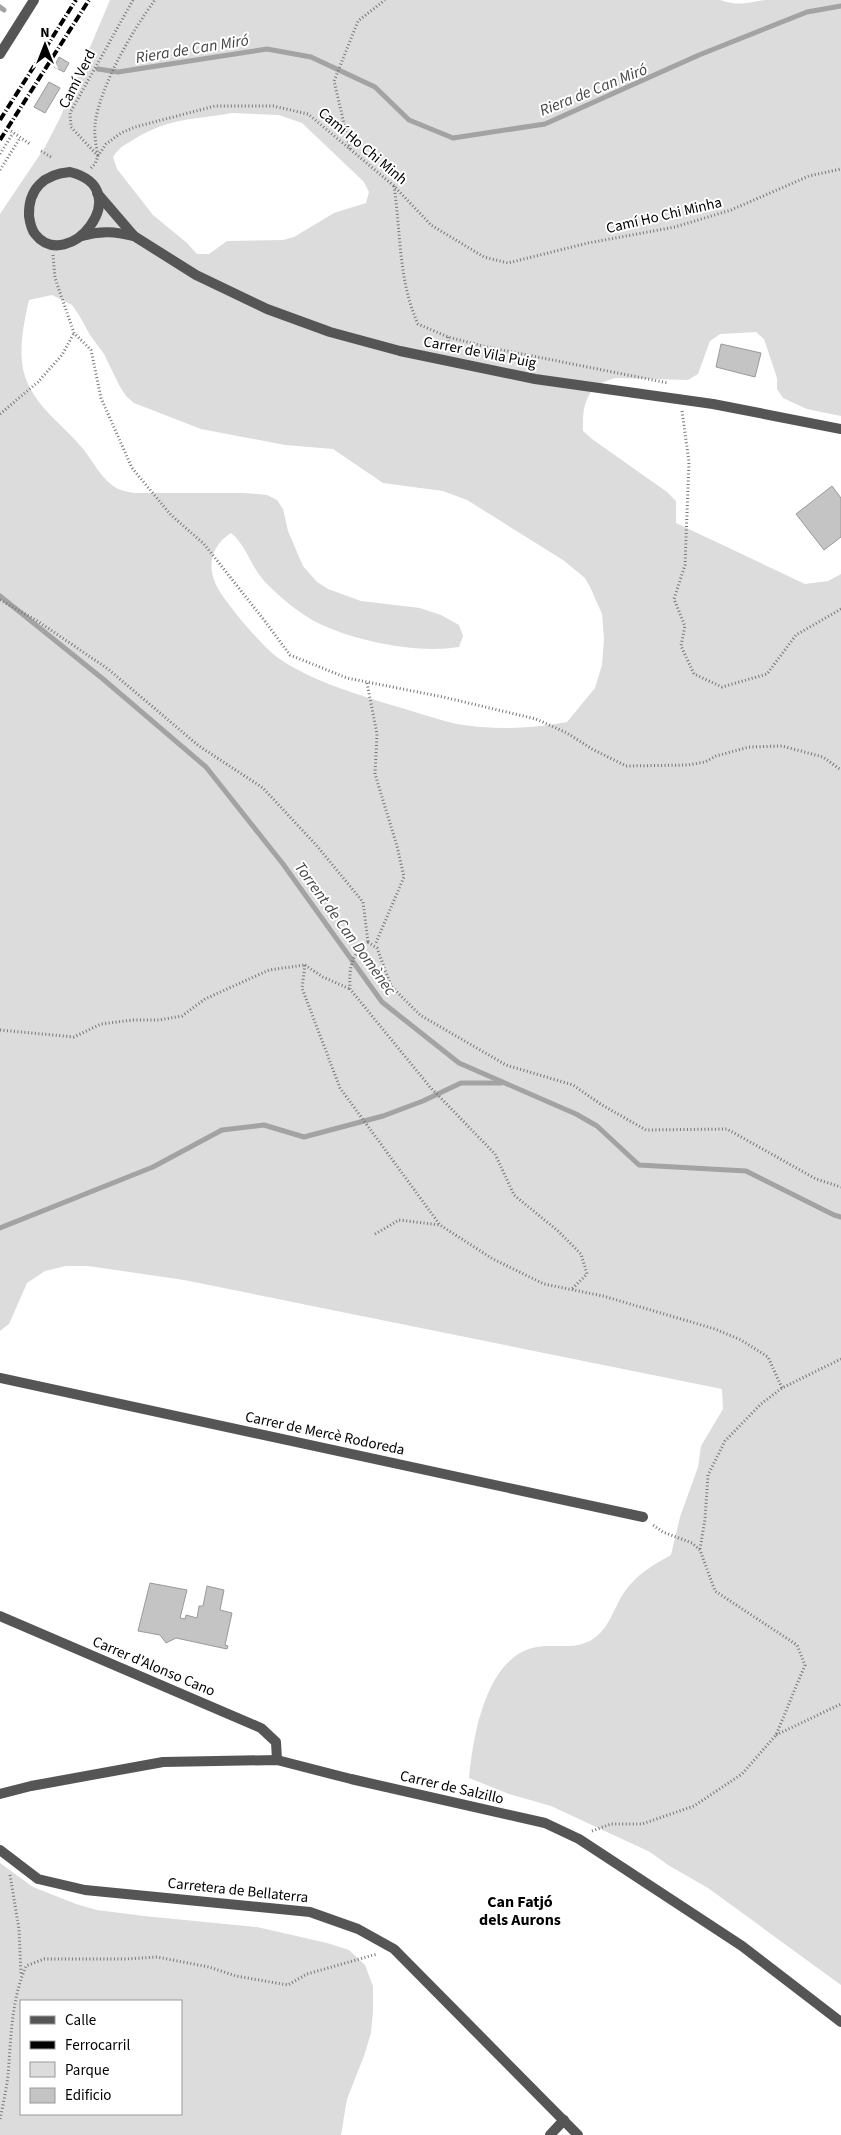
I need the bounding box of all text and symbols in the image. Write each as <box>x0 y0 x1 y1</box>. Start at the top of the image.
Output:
north arrow <box>20 20 70 70</box>
text: N <box>40 23 50 43</box>
water label: Riera de Can Miró <box>134 29 250 69</box>
street label: Camí Verd <box>54 46 101 112</box>
water label: Riera de Can Miró <box>536 58 651 122</box>
street label: Camí Ho Chi Minh <box>314 103 412 190</box>
street label: Camí Ho Chi Minha <box>604 192 724 239</box>
street label: Carrer de Vila Puig <box>422 331 539 374</box>
water label: Torrent de Can Domènec <box>289 857 401 1000</box>
street label: Carrer de Mercè Rodoreda <box>243 1406 407 1461</box>
street label: Carrer d'Alonso Cano <box>89 1631 218 1702</box>
street label: Carrer de Salzillo <box>398 1765 506 1810</box>
street label: Carretera de Bellaterra <box>167 1873 309 1908</box>
district label: Can Fatjó dels Aurons <box>479 1891 561 1931</box>
legend <box>20 2000 182 2115</box>
text: Calle <box>65 2010 96 2031</box>
text: Ferrocarril <box>65 2035 130 2056</box>
text: Parque <box>65 2060 109 2081</box>
text: Edificio <box>65 2085 112 2106</box>

